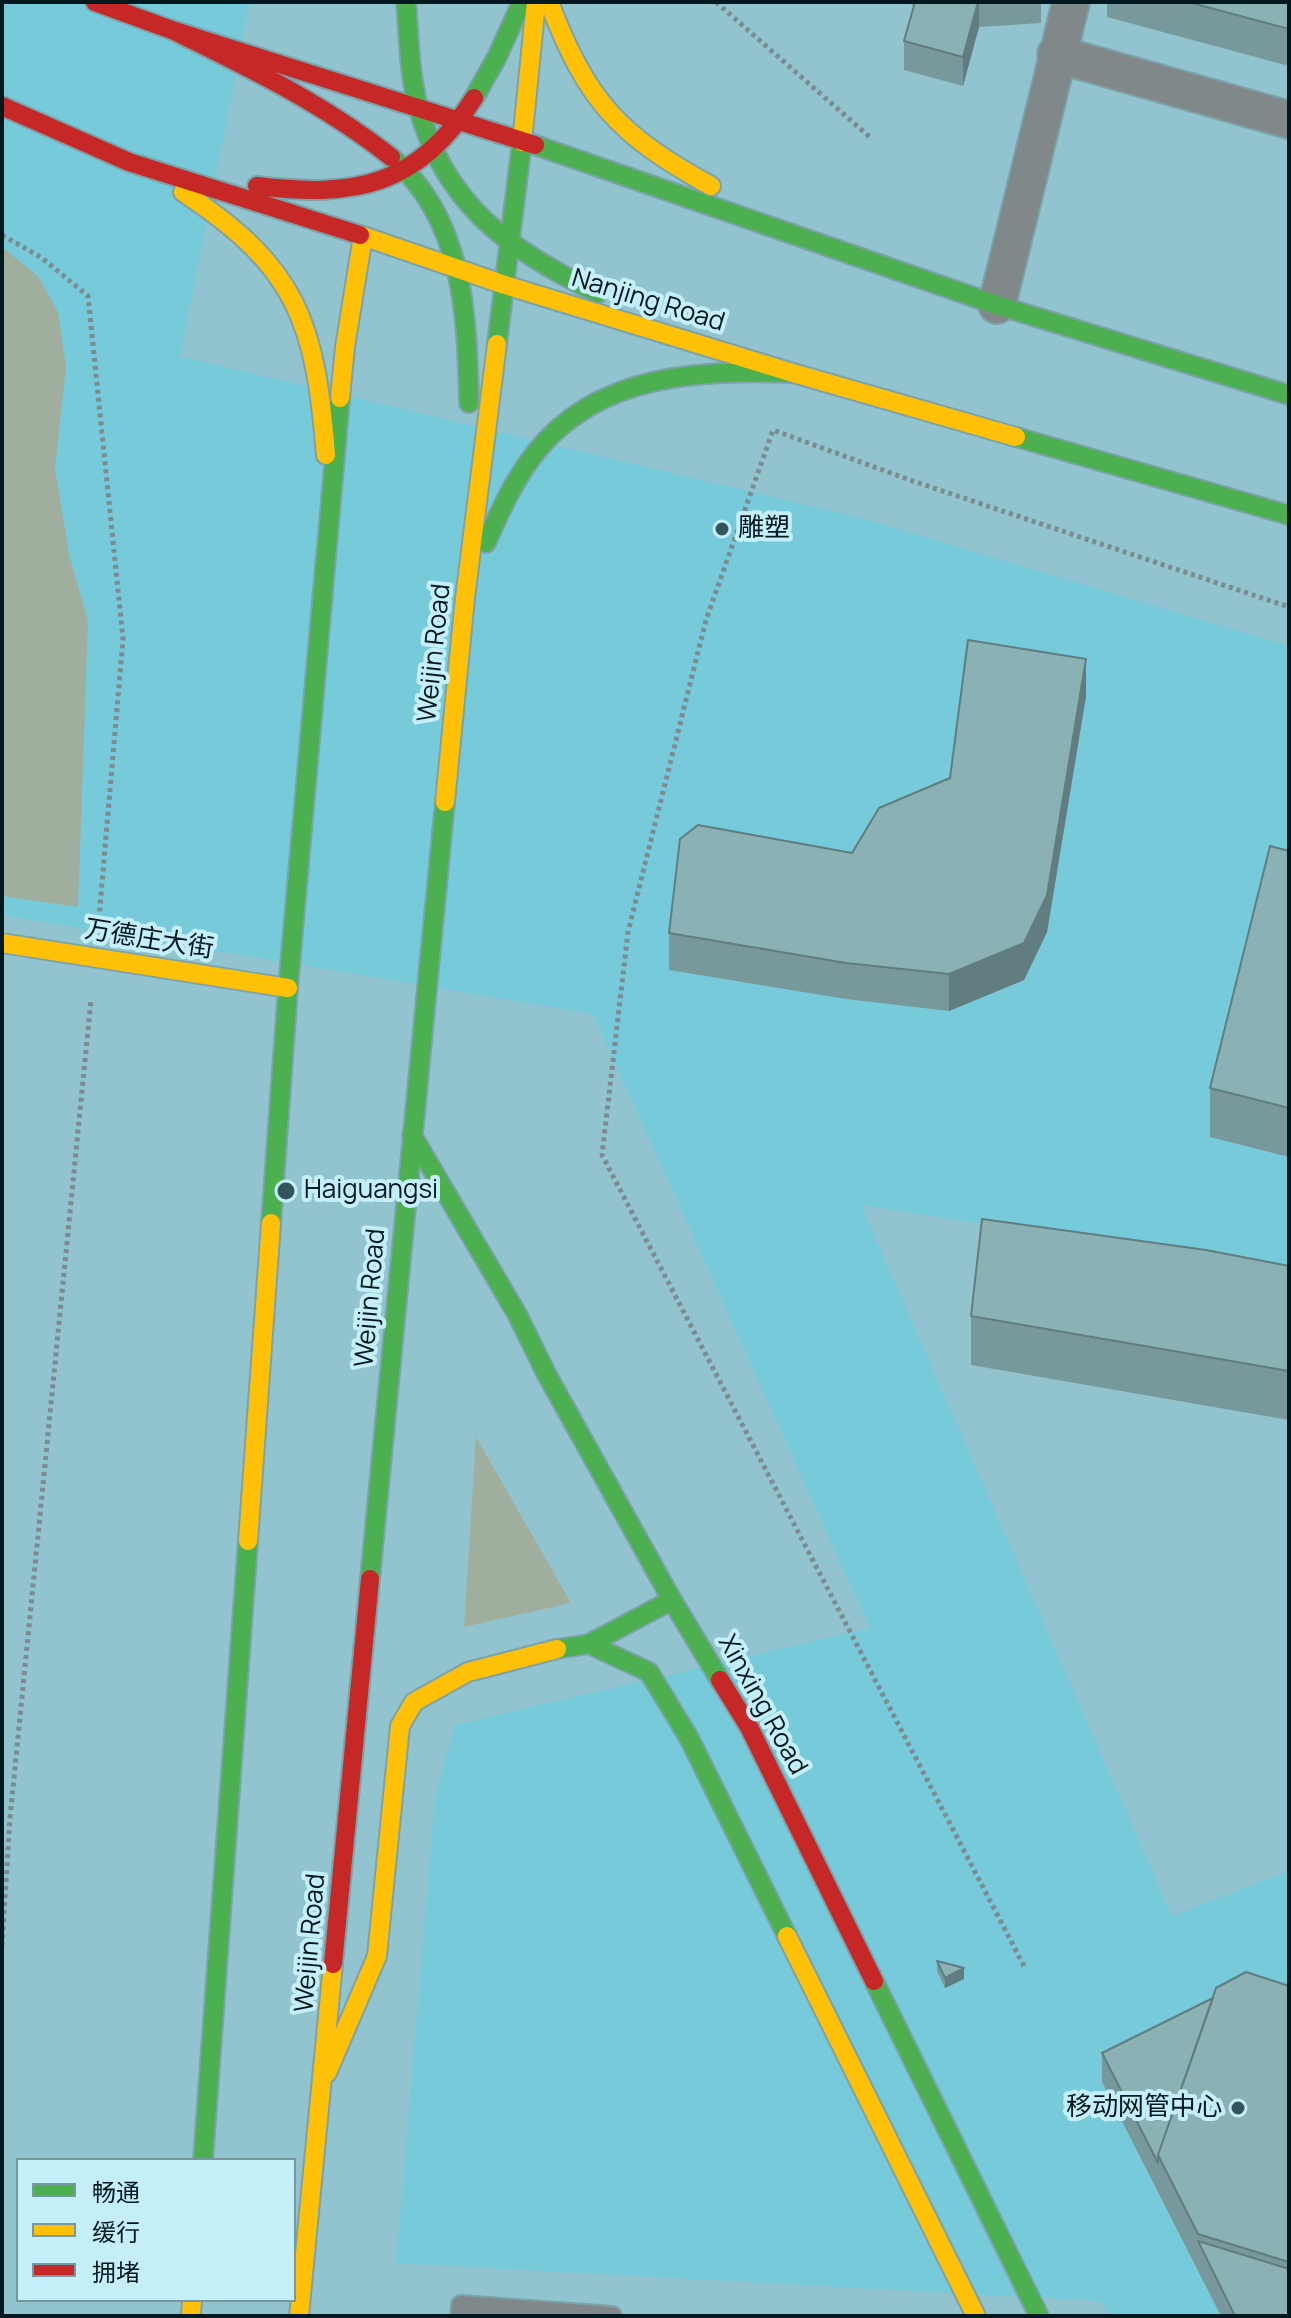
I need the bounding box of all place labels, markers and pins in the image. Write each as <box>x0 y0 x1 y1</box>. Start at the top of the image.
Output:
place label: 雕塑 <box>738 513 790 545</box>
marker: 雕塑 <box>713 520 731 538</box>
place label: Haiguangsi <box>304 1175 438 1207</box>
marker: Haiguangsi <box>275 1180 297 1202</box>
place label: 移动网管中心 <box>1066 2092 1222 2124</box>
marker: 移动网管中心 <box>1229 2099 1247 2117</box>

